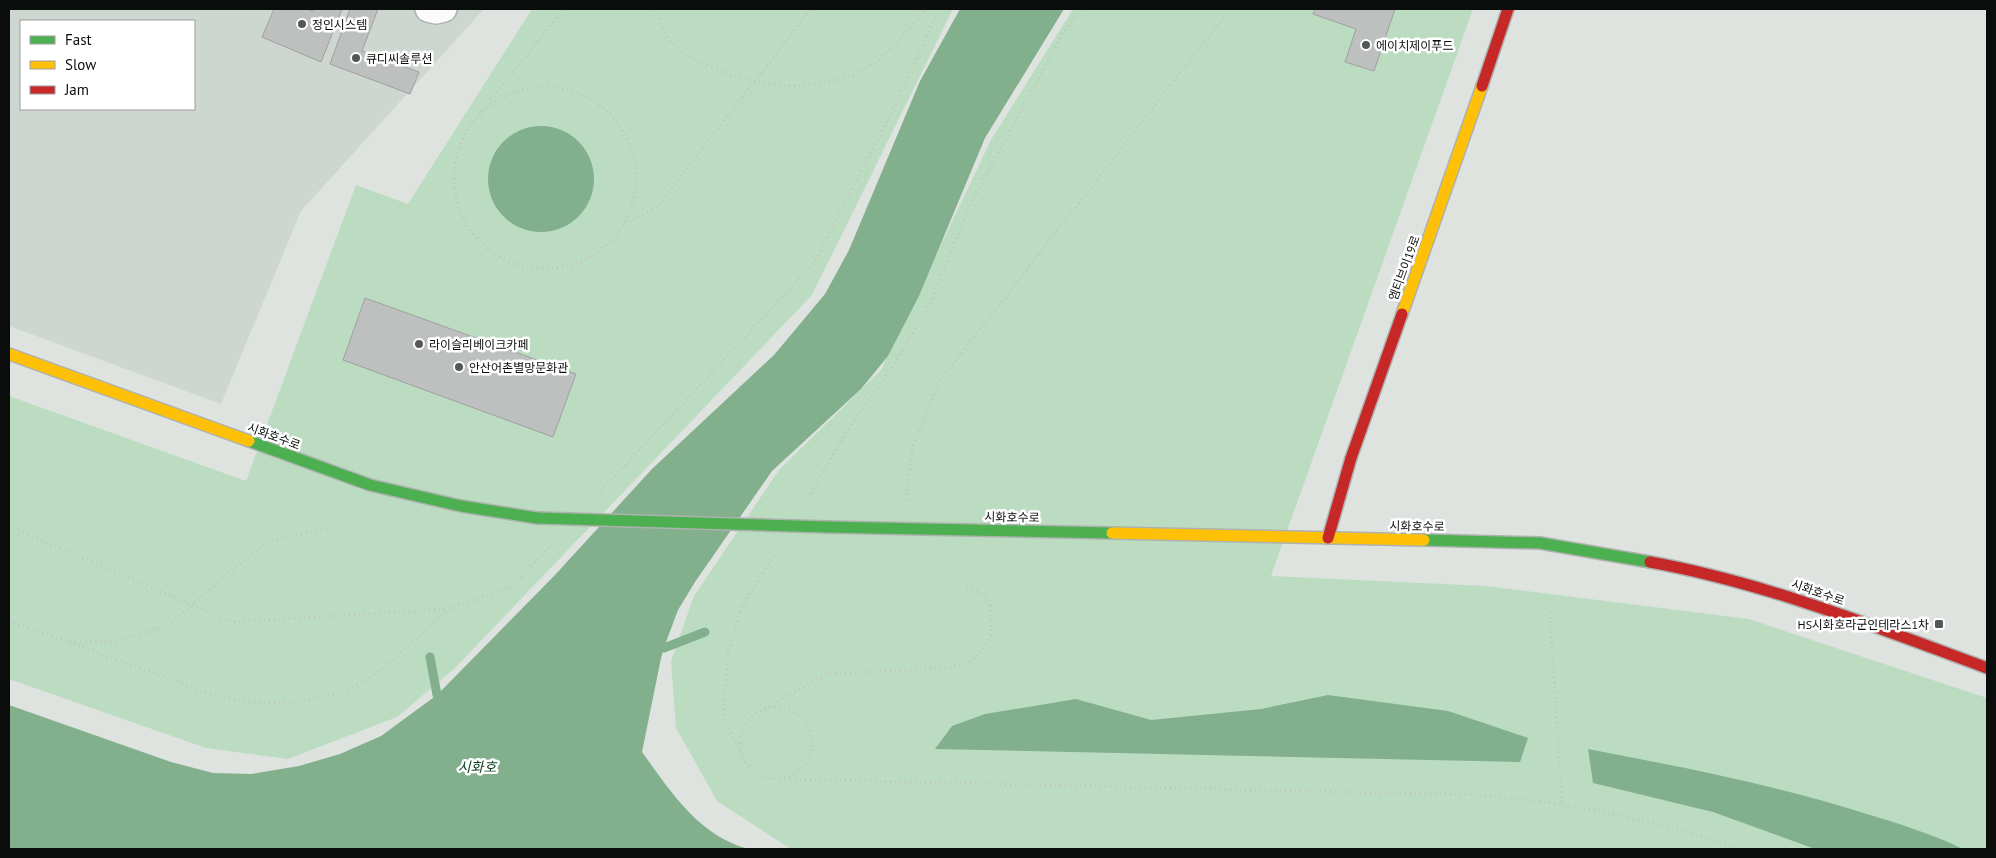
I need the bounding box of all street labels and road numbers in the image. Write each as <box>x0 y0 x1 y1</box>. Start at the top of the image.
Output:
street label: 엠티브이19로 <box>1385 233 1423 303</box>
street label: 시화호수로 <box>245 420 303 452</box>
street label: 시화호수로 <box>984 509 1040 525</box>
street label: 시화호수로 <box>1389 518 1445 534</box>
street label: 시화호수로 <box>1789 576 1847 608</box>

